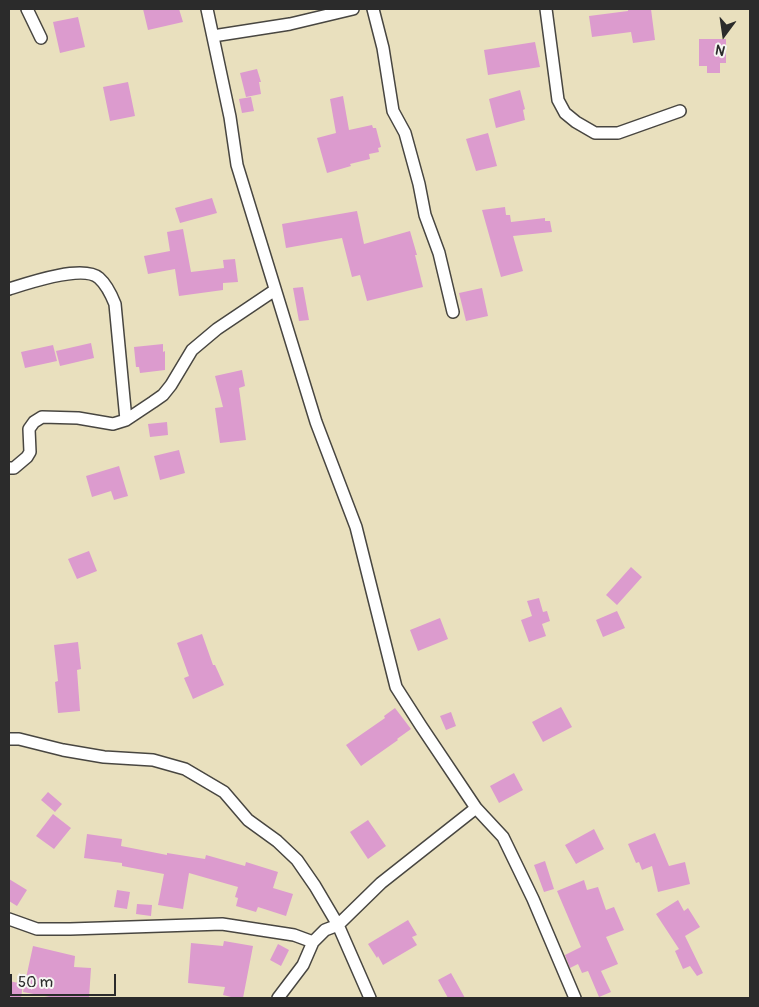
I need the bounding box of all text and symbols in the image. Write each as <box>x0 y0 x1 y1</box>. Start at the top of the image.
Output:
north arrow <box>699 10 749 60</box>
text: N <box>714 41 727 59</box>
scale bar <box>12 964 119 996</box>
text: 50 m <box>18 973 53 992</box>

